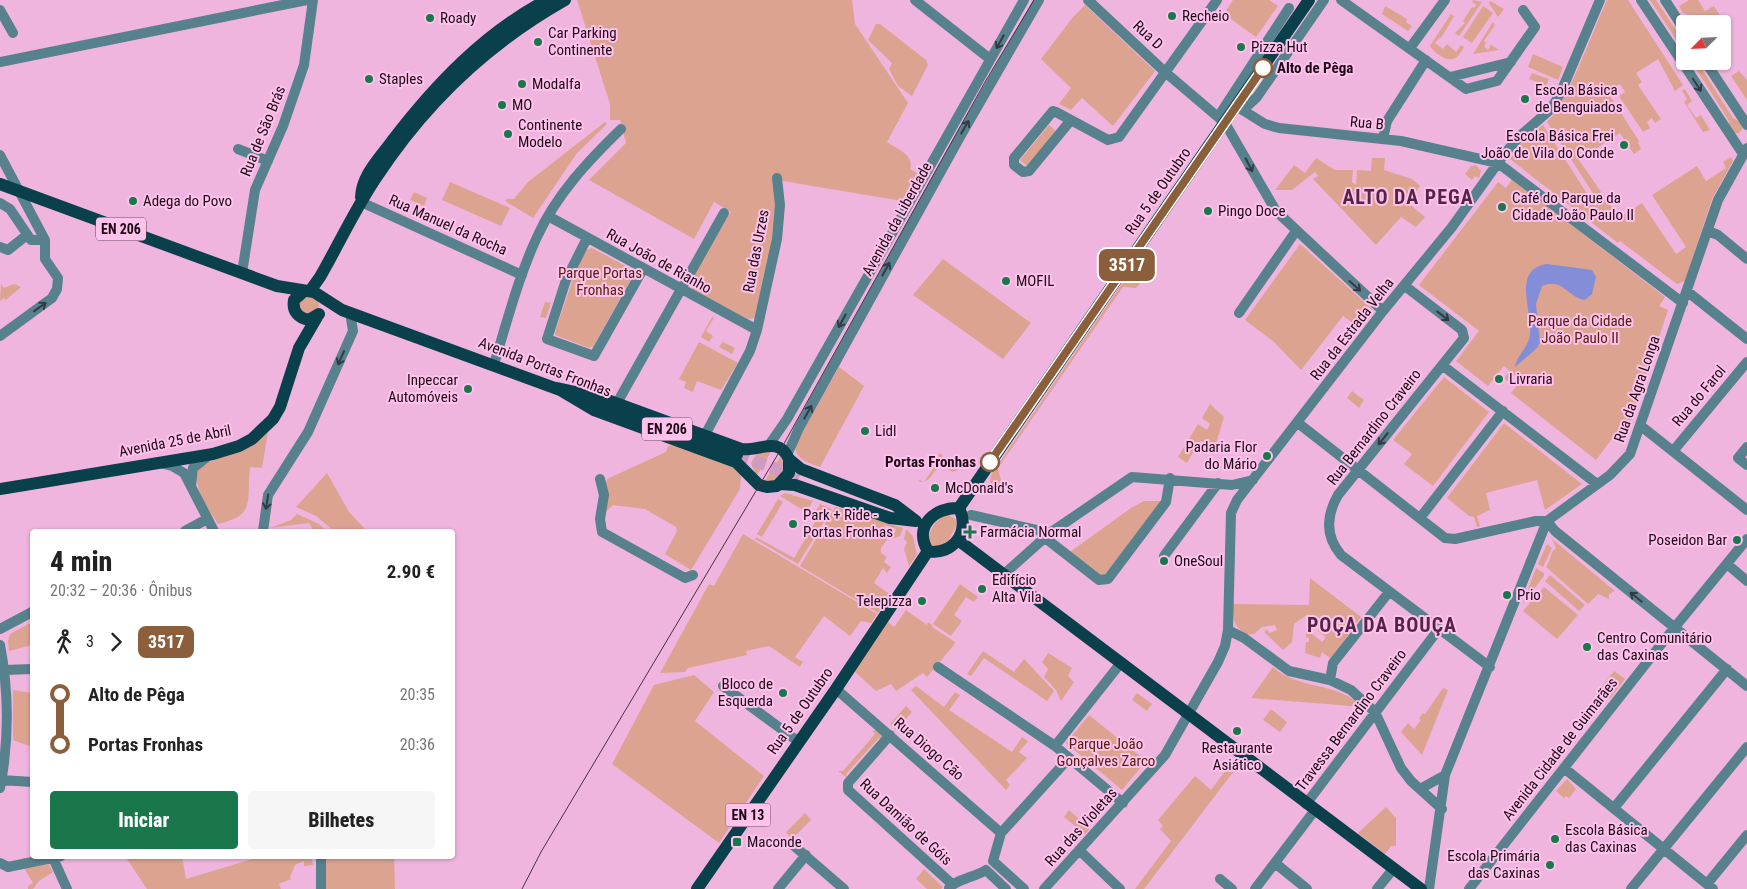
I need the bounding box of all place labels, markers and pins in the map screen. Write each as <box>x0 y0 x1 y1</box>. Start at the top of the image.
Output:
place label: Recheio <box>1182 7 1229 25</box>
place label: Roady <box>440 9 476 27</box>
marker: Recheio <box>1166 10 1178 22</box>
marker: Roady <box>424 12 436 24</box>
place label: Car Parking Continente <box>548 24 617 59</box>
marker: Car Parking Continente <box>532 36 544 48</box>
place label: Pizza Hut <box>1251 38 1308 56</box>
marker: Pizza Hut <box>1235 41 1247 53</box>
marker: Alto de Pêga <box>1253 58 1273 78</box>
place label: Alto de Pêga <box>1277 59 1353 77</box>
place label: Staples <box>379 70 423 88</box>
marker: Staples <box>363 73 375 85</box>
place label: Modalfa <box>532 75 581 93</box>
marker: Modalfa <box>516 78 528 90</box>
place label: Escola Básica de Benguiados <box>1535 81 1623 116</box>
marker: Escola Básica de Benguiados <box>1519 93 1531 105</box>
place label: MO <box>512 96 532 114</box>
marker: MO <box>496 99 508 111</box>
place label: Continente Modelo <box>518 116 582 151</box>
place label: Escola Básica Frei João de Vila do Conde <box>1481 127 1614 162</box>
marker: Continente Modelo <box>502 128 514 140</box>
marker: Escola Básica Frei João de Vila do Conde <box>1618 139 1630 151</box>
place label: Café do Parque da Cidade João Paulo II <box>1512 189 1634 224</box>
place label: Adega do Povo <box>143 192 232 210</box>
marker: Adega do Povo <box>127 195 139 207</box>
marker: Café do Parque da Cidade João Paulo II <box>1496 201 1508 213</box>
place label: Pingo Doce <box>1218 202 1285 220</box>
marker: Pingo Doce <box>1202 205 1214 217</box>
place label: MOFIL <box>1016 272 1054 290</box>
marker: MOFIL <box>1000 275 1012 287</box>
place label: Livraria <box>1509 370 1553 388</box>
place label: Inpeccar Automóveis <box>388 371 458 406</box>
marker: Livraria <box>1493 373 1505 385</box>
marker: Inpeccar Automóveis <box>462 383 474 395</box>
place label: Lidl <box>875 422 896 440</box>
marker: Lidl <box>859 425 871 437</box>
place label: Padaria Flor do Mário <box>1186 438 1257 473</box>
marker: Padaria Flor do Mário <box>1261 450 1273 462</box>
marker: Portas Fronhas <box>980 452 1000 472</box>
place label: Portas Fronhas <box>885 453 976 471</box>
place label: McDonald's <box>945 479 1014 497</box>
marker: McDonald's <box>929 482 941 494</box>
place label: Park + Ride - Portas Fronhas <box>803 506 893 541</box>
marker: Park + Ride - Portas Fronhas <box>787 518 799 530</box>
place label: Farmácia Normal <box>980 523 1082 541</box>
marker: Farmácia Normal <box>964 526 976 538</box>
place label: Poseidon Bar <box>1648 531 1727 549</box>
marker: Poseidon Bar <box>1731 534 1743 546</box>
place label: OneSoul <box>1174 552 1223 570</box>
marker: OneSoul <box>1158 555 1170 567</box>
place label: Edifício Alta Vila <box>992 571 1042 606</box>
marker: Edifício Alta Vila <box>976 583 988 595</box>
place label: Prio <box>1517 586 1541 604</box>
marker: Prio <box>1501 589 1513 601</box>
place label: Telepizza <box>856 592 912 610</box>
marker: Telepizza <box>916 595 928 607</box>
place label: Centro Comunitário das Caxinas <box>1597 629 1712 664</box>
marker: Centro Comunitário das Caxinas <box>1581 641 1593 653</box>
place label: Bloco de Esquerda <box>718 675 773 710</box>
marker: Bloco de Esquerda <box>777 687 789 699</box>
marker: Restaurante Asiático <box>1231 725 1243 737</box>
place label: Restaurante Asiático <box>1202 739 1272 774</box>
place label: Escola Básica das Caxinas <box>1565 821 1648 856</box>
place label: Maconde <box>747 833 802 851</box>
marker: Escola Básica das Caxinas <box>1549 833 1561 845</box>
marker: Maconde <box>731 836 743 848</box>
place label: Escola Primária das Caxinas <box>1447 847 1540 882</box>
marker: Escola Primária das Caxinas <box>1544 859 1556 871</box>

